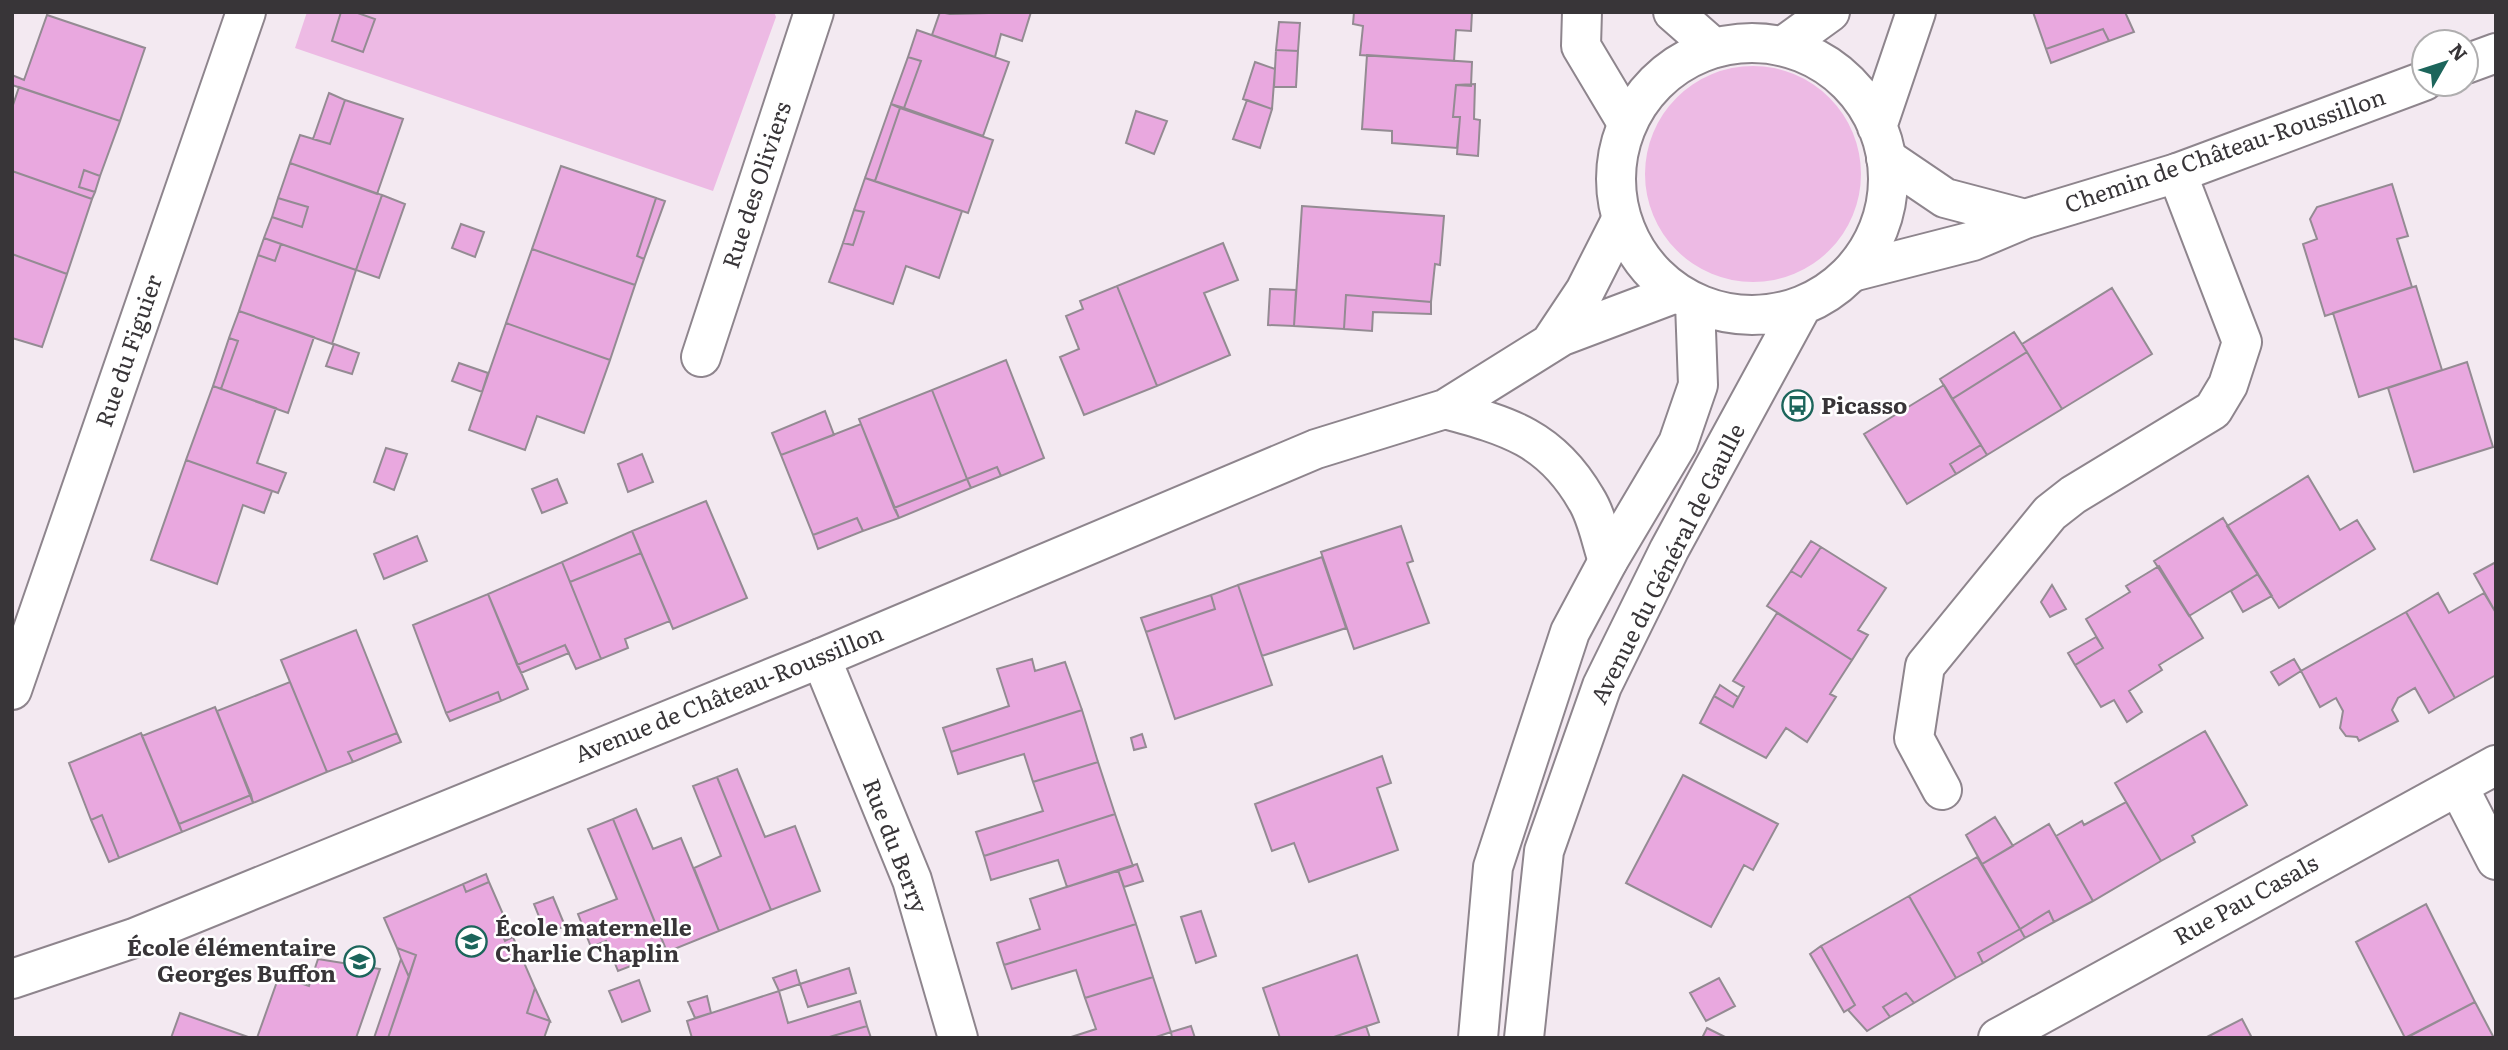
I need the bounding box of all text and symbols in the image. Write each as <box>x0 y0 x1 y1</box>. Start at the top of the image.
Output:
north arrow <box>2410 28 2480 98</box>
text: N <box>2443 37 2475 67</box>
street label: Chemin de Château-Roussillon <box>2059 78 2389 220</box>
street label: Rue des Oliviers <box>712 97 798 272</box>
street label: Rue du Figuier <box>85 270 169 431</box>
place label: Picasso <box>1821 387 1907 421</box>
bus stop icon: Picasso <box>1781 389 1815 423</box>
street label: Avenue du Général de Gaulle <box>1581 417 1752 709</box>
street label: Avenue de Château-Roussillon <box>569 615 888 770</box>
street label: Rue du Berry <box>856 773 938 918</box>
street label: Rue Pau Casals <box>2167 844 2323 952</box>
place label: École maternelle Charlie Chaplin <box>495 909 692 969</box>
school or university icon: École maternelle Charlie Chaplin <box>455 924 489 958</box>
place label: École élémentaire Georges Buffon <box>127 929 336 989</box>
school or university icon: École élémentaire Georges Buffon <box>342 944 376 978</box>

